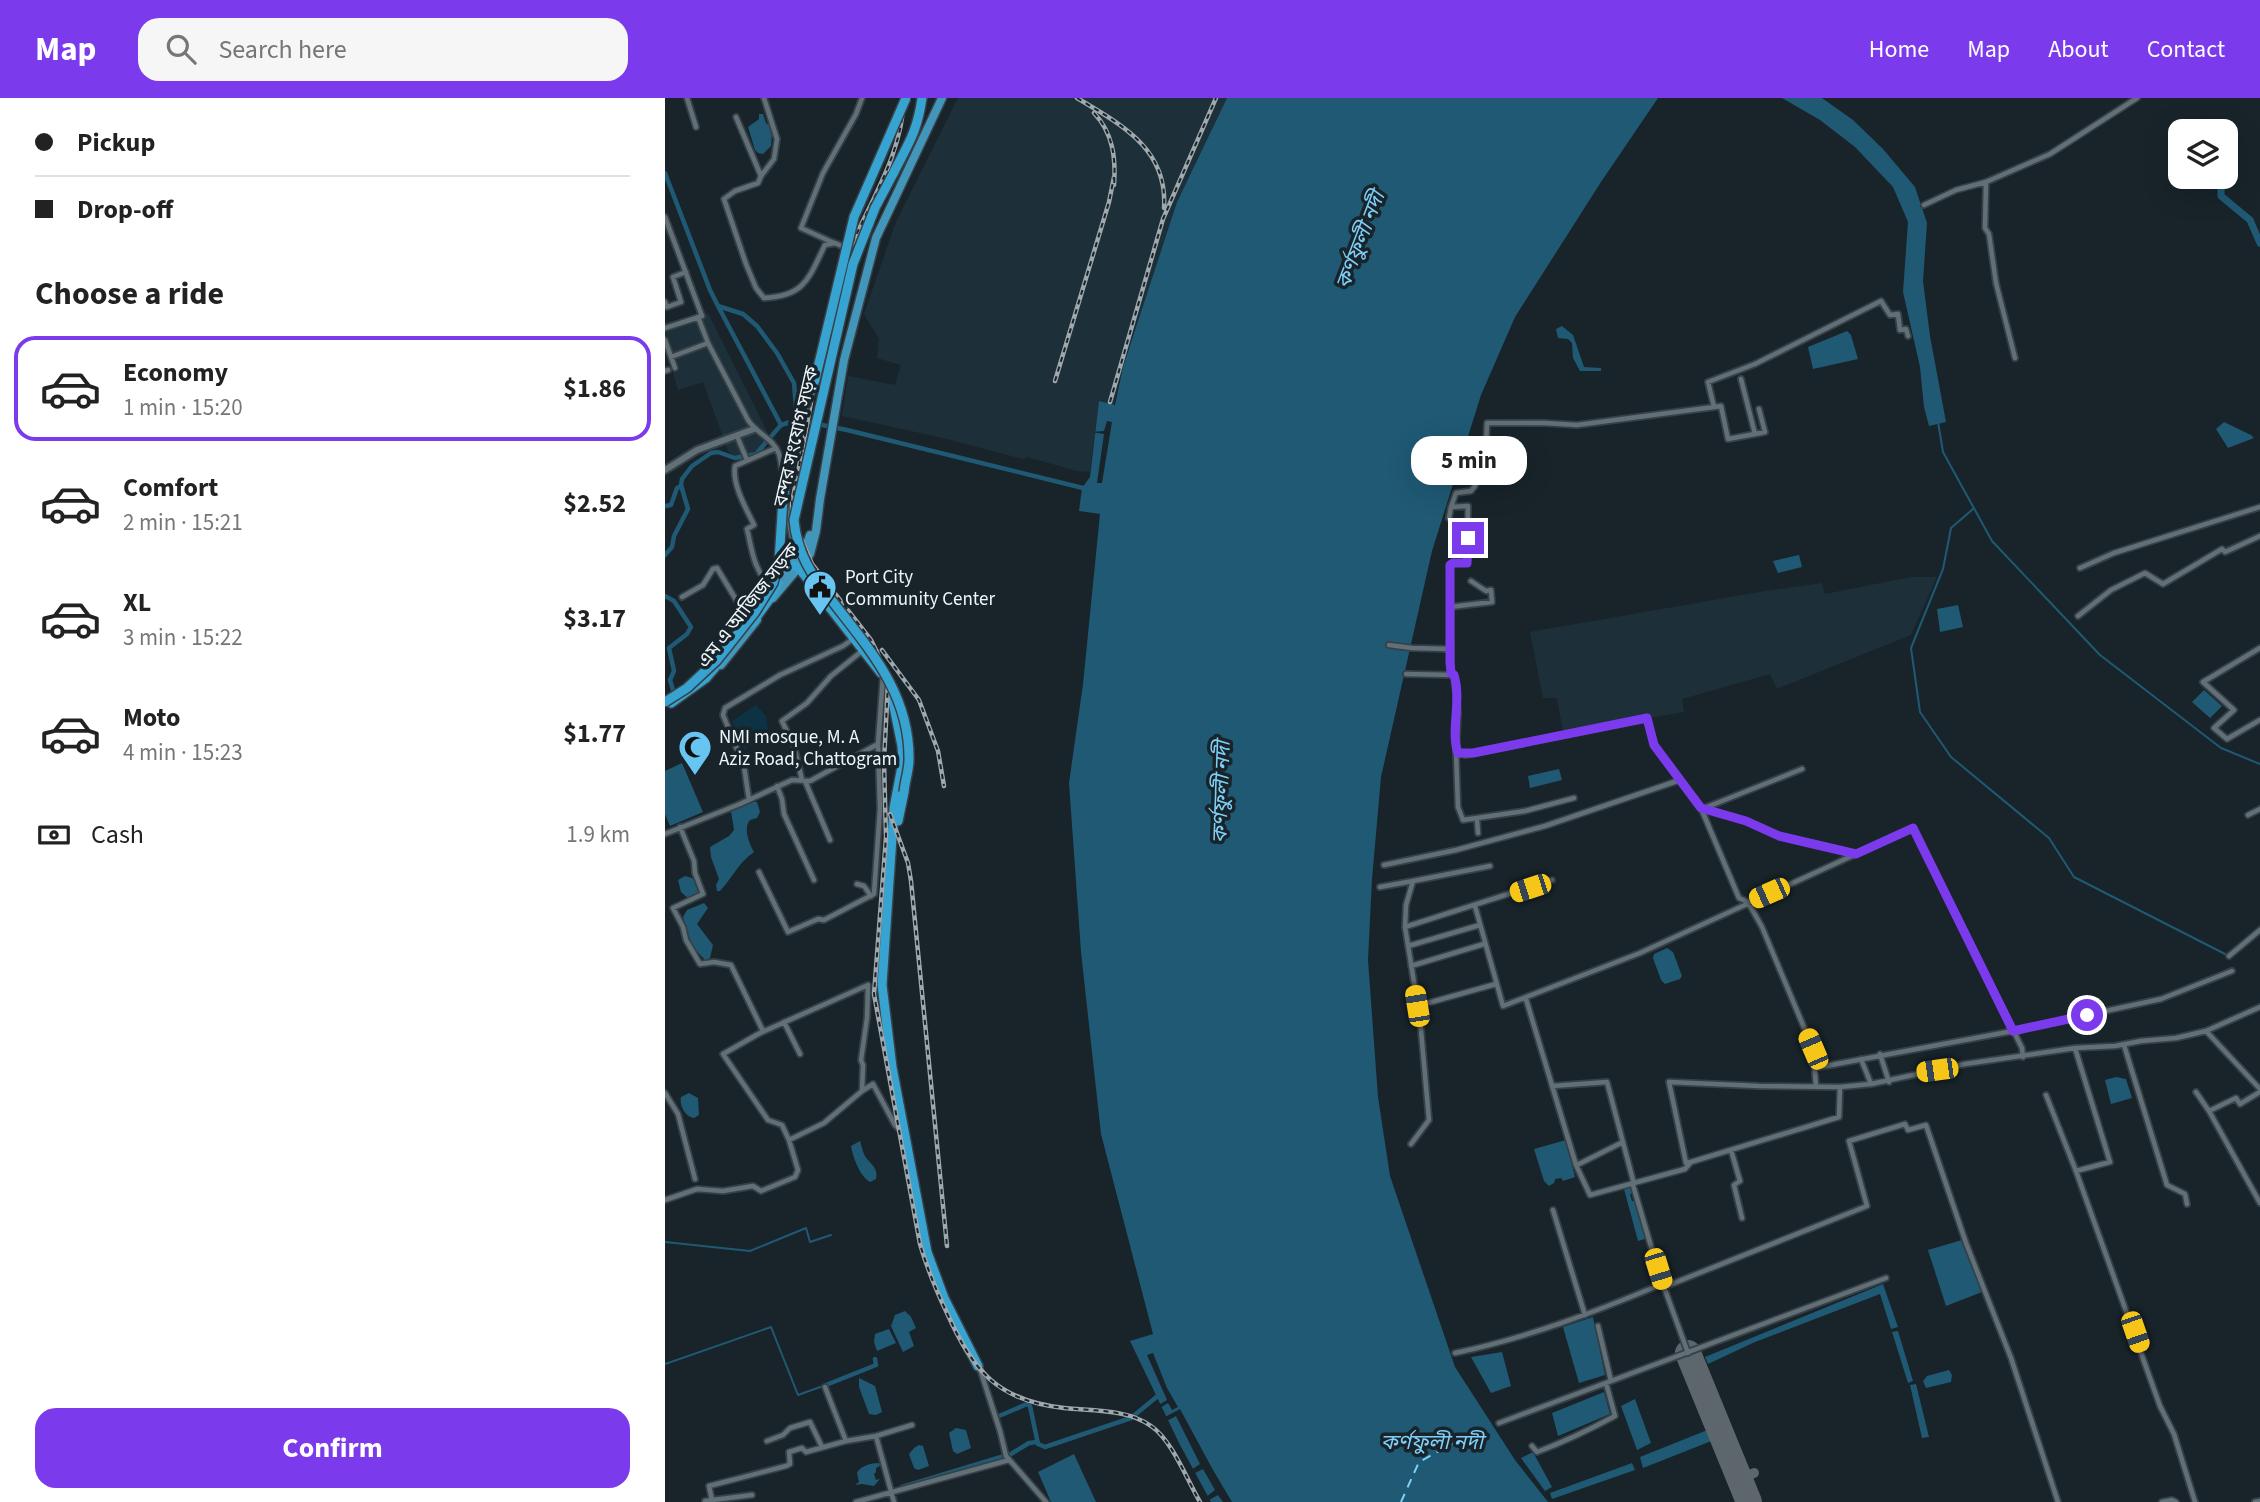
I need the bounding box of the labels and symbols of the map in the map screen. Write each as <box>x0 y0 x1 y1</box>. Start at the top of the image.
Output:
water label: কর্ণফুলী নদী <box>1328 183 1394 293</box>
street label: বন্দর সংযোগ সড়ক <box>767 363 826 510</box>
callout: 5 min <box>1410 436 1526 486</box>
route end <box>1452 522 1484 554</box>
street label: এম এ আজিজ সড়ক <box>691 537 806 674</box>
place label: Port City Community Center <box>845 564 995 613</box>
public building icon: Port City Community Center <box>801 568 839 617</box>
place label: NMI mosque, M. A Aziz Road, Chattogram <box>719 724 897 773</box>
mosque icon: NMI mosque, M. A Aziz Road, Chattogram <box>676 728 714 777</box>
water label: কর্ণফুলী নদী <box>1204 736 1238 844</box>
car <box>1507 872 1554 904</box>
car <box>1746 875 1793 911</box>
car <box>1404 984 1431 1028</box>
route start <box>2071 999 2103 1031</box>
car <box>1796 1026 1831 1072</box>
car <box>1915 1057 1960 1083</box>
car <box>1642 1246 1675 1292</box>
car <box>2119 1309 2152 1355</box>
water label: কর্ণফুলী নদী <box>1381 1427 1488 1457</box>

